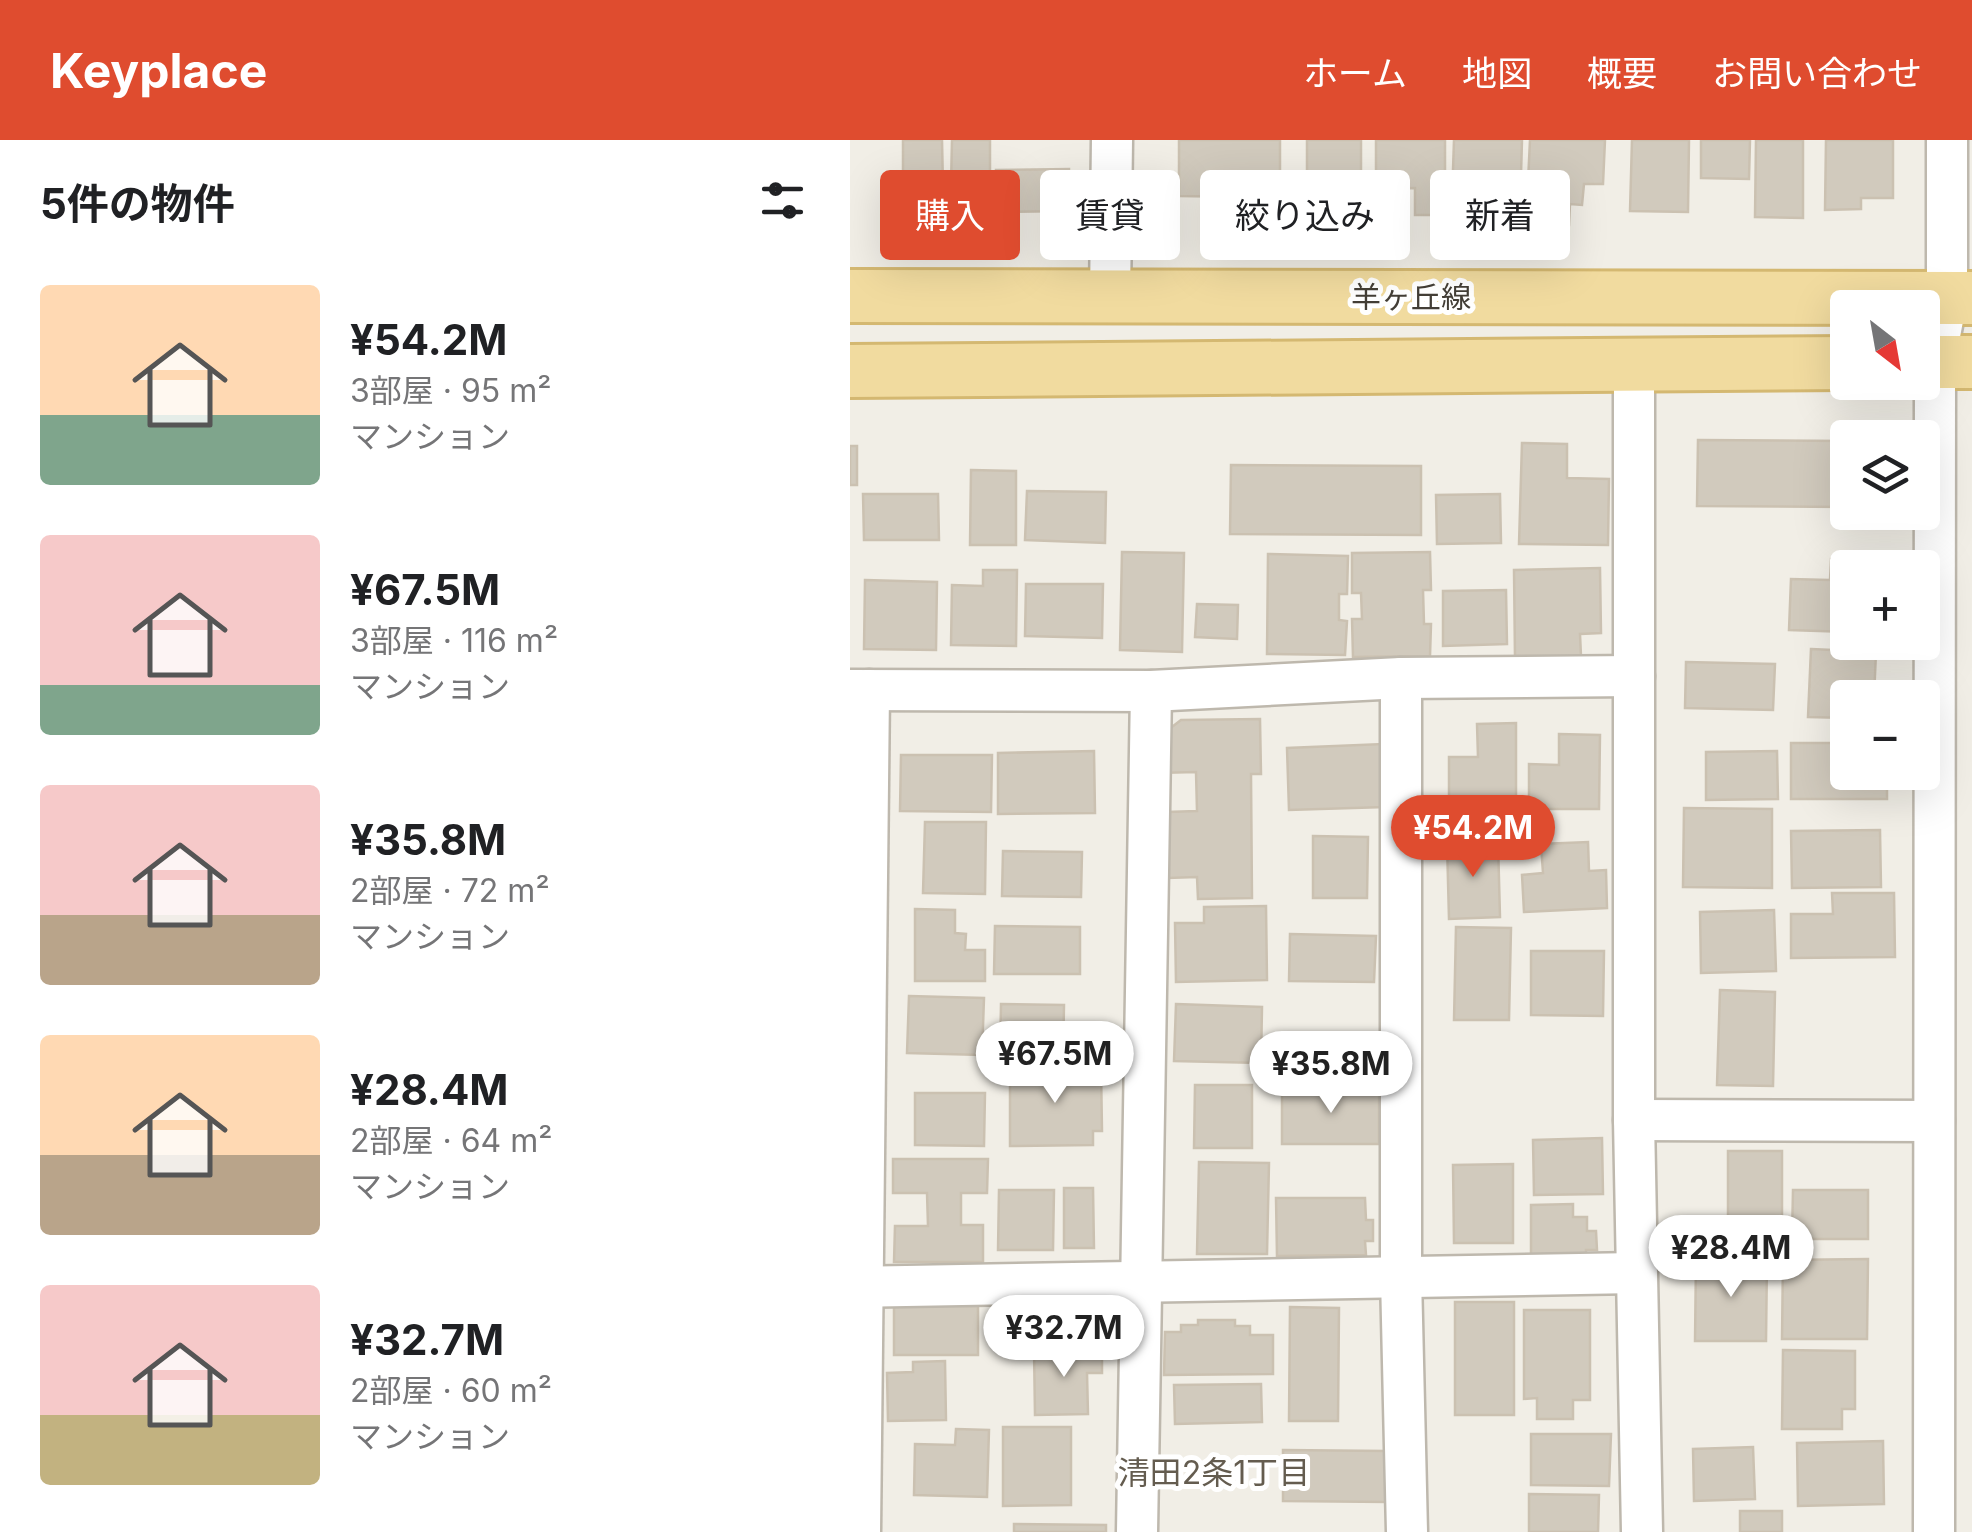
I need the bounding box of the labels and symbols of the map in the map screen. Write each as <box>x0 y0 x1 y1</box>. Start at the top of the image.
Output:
street label: 羊ヶ丘線 <box>1351 279 1471 315</box>
north arrow <box>1830 290 1940 400</box>
pin: ¥54.2M <box>1392 795 1554 880</box>
pin: ¥67.5M <box>974 1021 1136 1106</box>
pin: ¥35.8M <box>1250 1031 1412 1116</box>
pin: ¥28.4M <box>1650 1215 1812 1300</box>
pin: ¥32.7M <box>983 1295 1145 1380</box>
district label: 清田2条1丁目 <box>1118 1453 1310 1492</box>

